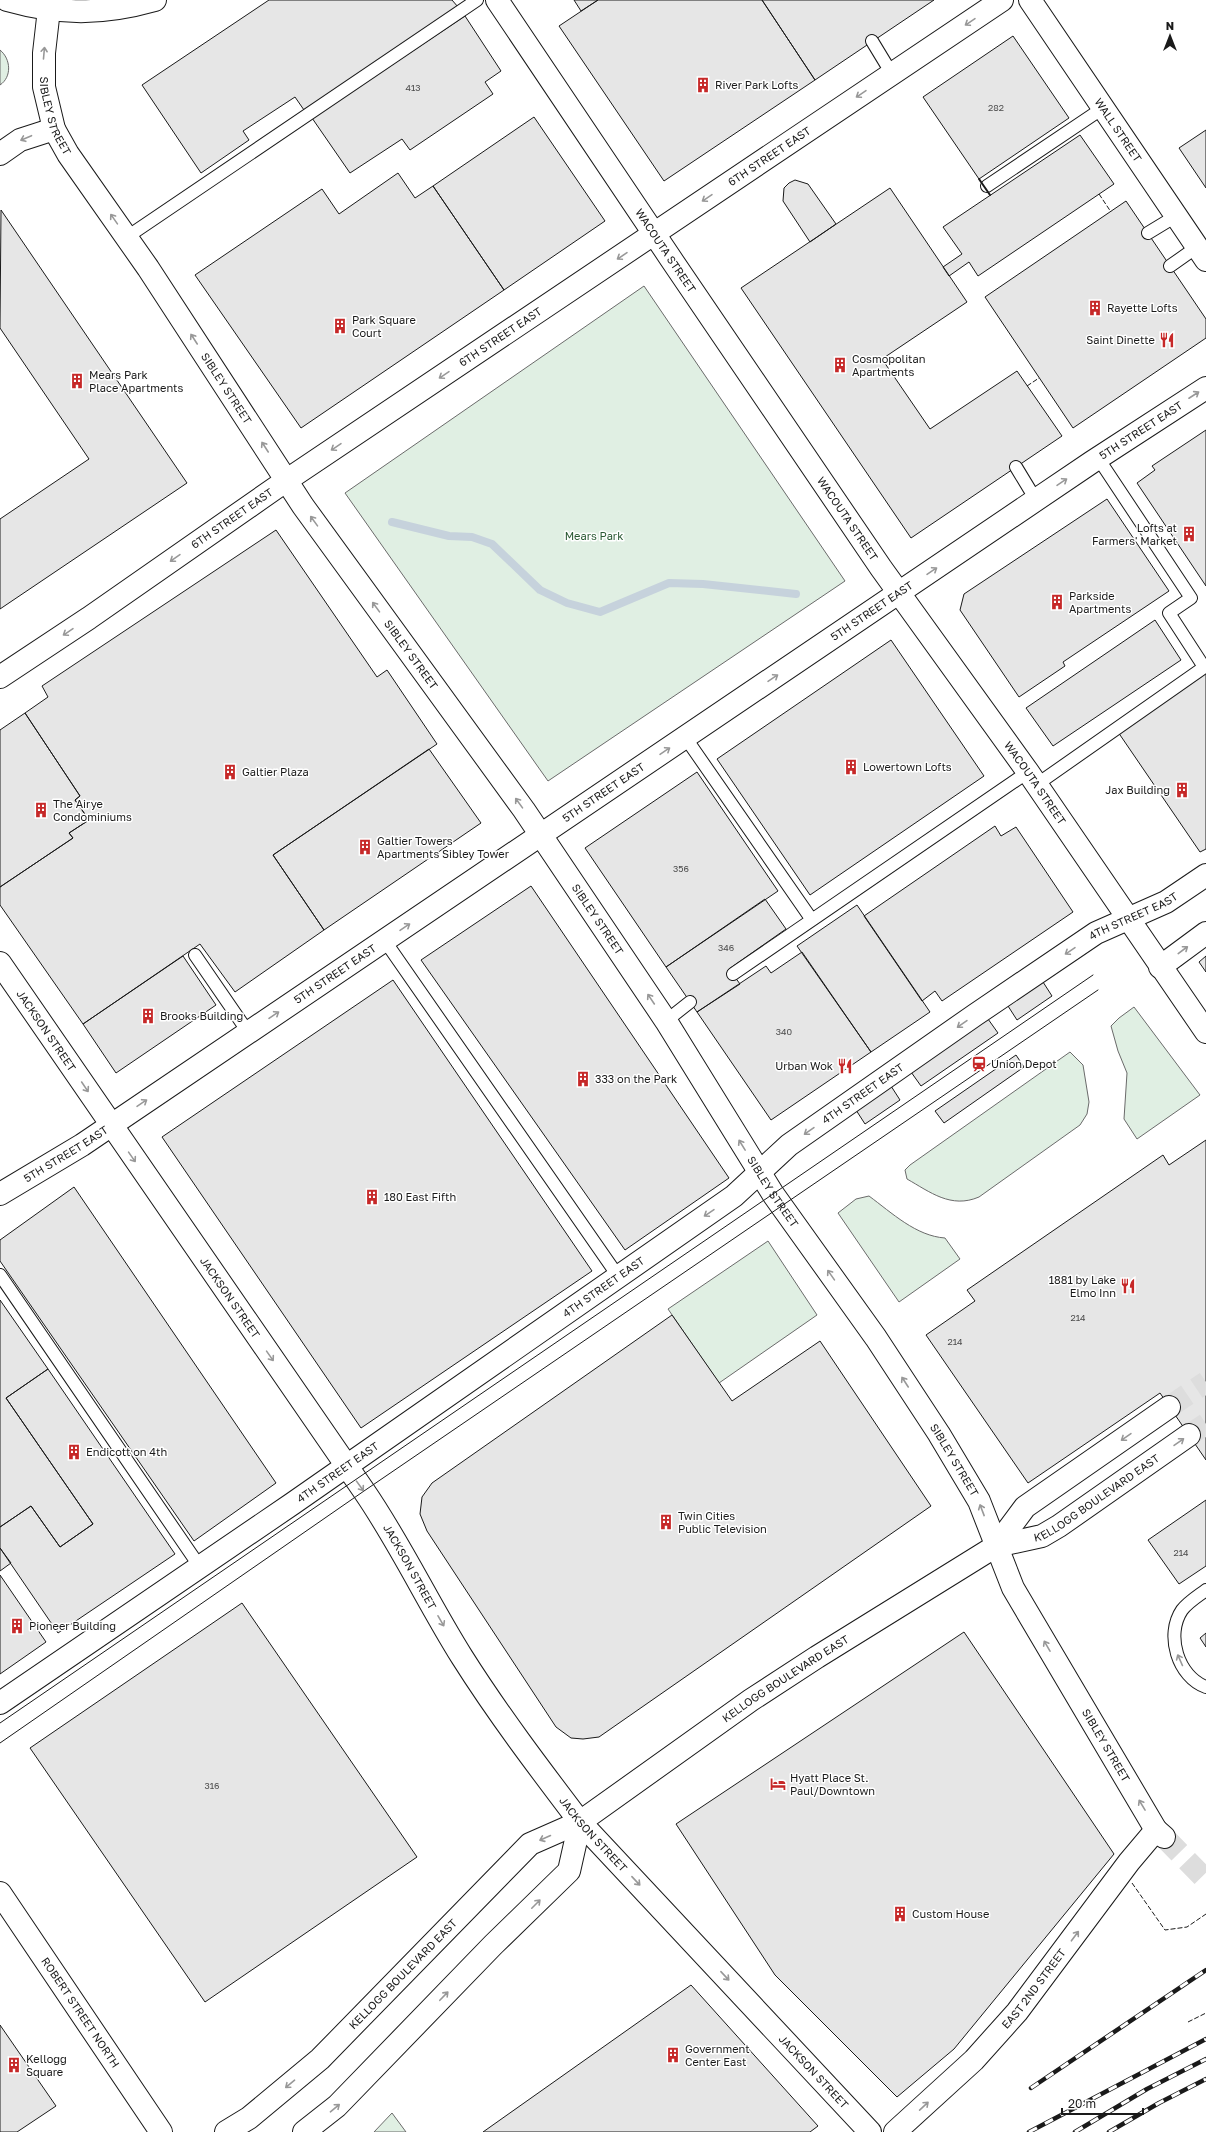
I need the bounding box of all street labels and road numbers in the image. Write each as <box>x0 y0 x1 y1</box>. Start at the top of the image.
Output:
street label: SIBLEY STREET <box>38 77 74 157</box>
street label: WALL STREET <box>1092 95 1145 164</box>
street label: 6TH STREET EAST <box>725 123 813 188</box>
street label: WACOUTA STREET <box>633 206 699 295</box>
street label: 6TH STREET EAST <box>456 304 544 369</box>
street label: SIBLEY STREET <box>199 350 255 426</box>
street label: 5TH STREET EAST <box>1097 398 1185 462</box>
street label: WACOUTA STREET <box>815 474 881 563</box>
street label: 6TH STREET EAST <box>188 485 275 551</box>
street label: 5TH STREET EAST <box>828 578 915 643</box>
street label: SIBLEY STREET <box>382 617 441 692</box>
street label: WACOUTA STREET <box>1002 738 1069 827</box>
street label: 5TH STREET EAST <box>560 759 647 824</box>
street label: SIBLEY STREET <box>570 881 626 957</box>
street label: 4TH STREET EAST <box>1086 889 1180 942</box>
street label: 5TH STREET EAST <box>291 941 379 1006</box>
street label: JACKSON STREET <box>14 987 79 1074</box>
street label: 4TH STREET EAST <box>819 1060 906 1126</box>
street label: 5TH STREET EAST <box>21 1122 110 1184</box>
street label: SIBLEY STREET <box>745 1154 802 1230</box>
street label: 4TH STREET EAST <box>560 1253 647 1320</box>
street label: JACKSON STREET <box>198 1254 263 1340</box>
street label: SIBLEY STREET <box>928 1421 982 1498</box>
street label: 4TH STREET EAST <box>294 1439 381 1505</box>
street label: KELLOGG BOULEVARD EAST <box>1032 1451 1162 1544</box>
street label: JACKSON STREET <box>381 1522 440 1612</box>
street label: KELLOGG BOULEVARD EAST <box>719 1632 851 1725</box>
street label: SIBLEY STREET <box>1080 1706 1133 1784</box>
street label: JACKSON STREET <box>557 1794 630 1874</box>
street label: KELLOGG BOULEVARD EAST <box>346 1916 459 2032</box>
street label: EAST 2ND STREET <box>998 1946 1068 2031</box>
street label: ROBERT STREET NORTH <box>39 1955 123 2070</box>
street label: JACKSON STREET <box>777 2032 852 2111</box>

